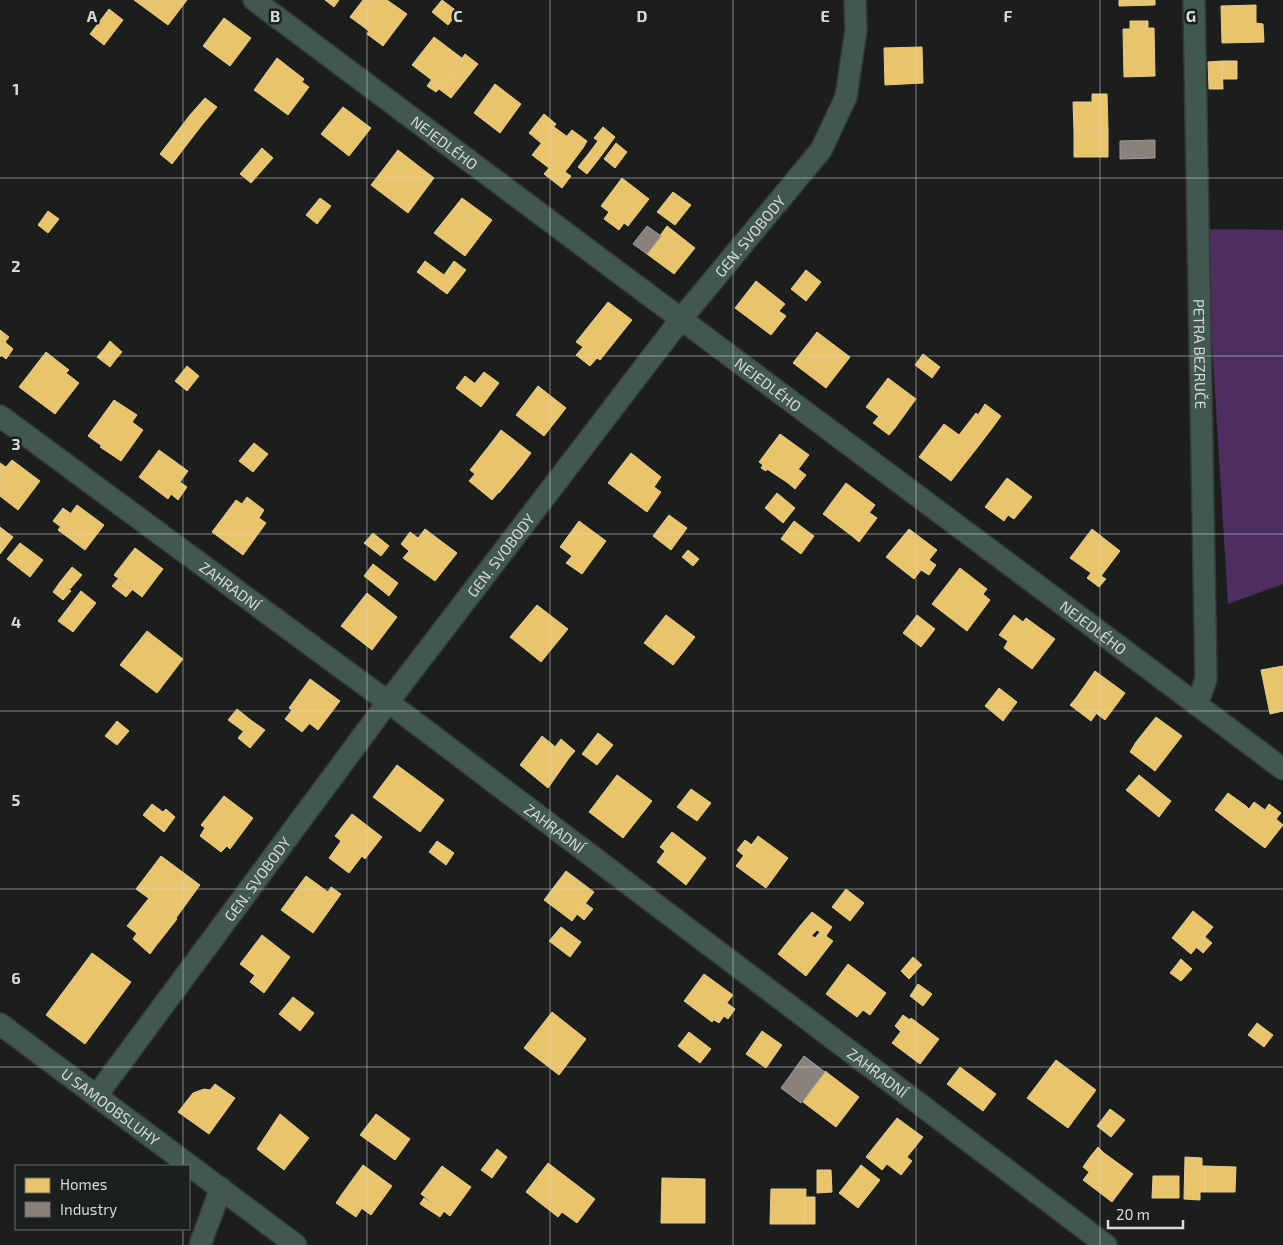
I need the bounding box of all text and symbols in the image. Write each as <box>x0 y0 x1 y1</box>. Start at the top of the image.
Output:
text: A <box>87 6 98 25</box>
text: B <box>270 6 280 25</box>
text: C <box>453 6 463 25</box>
text: D <box>637 6 648 25</box>
text: E <box>820 6 830 25</box>
text: F <box>1004 6 1013 25</box>
text: G <box>1186 6 1196 25</box>
text: 1 <box>13 79 19 98</box>
street label: NEJEDLÉHO <box>408 112 482 173</box>
street label: GEN. SVOBODY <box>711 191 789 280</box>
text: 2 <box>11 256 21 275</box>
street label: PETRA BEZRUČE <box>1190 299 1210 409</box>
street label: NEJEDLÉHO <box>731 354 805 415</box>
text: 3 <box>11 434 21 453</box>
street label: GEN. SVOBODY <box>463 509 538 600</box>
street label: ZAHRADNÍ <box>196 557 265 615</box>
street label: NEJEDLÉHO <box>1057 597 1130 658</box>
text: 4 <box>11 612 21 631</box>
text: 5 <box>12 790 21 809</box>
street label: ZAHRADNÍ <box>521 799 589 857</box>
street label: GEN. SVOBODY <box>220 833 294 924</box>
text: 6 <box>11 968 21 987</box>
street label: ZAHRADNÍ <box>844 1044 912 1102</box>
street label: U SAMOOBSLUHY <box>58 1064 164 1149</box>
legend <box>15 1165 190 1230</box>
text: Homes <box>60 1175 107 1193</box>
scale bar <box>1108 1198 1183 1230</box>
text: Industry <box>60 1200 117 1218</box>
text: 20 m <box>1116 1205 1150 1223</box>

